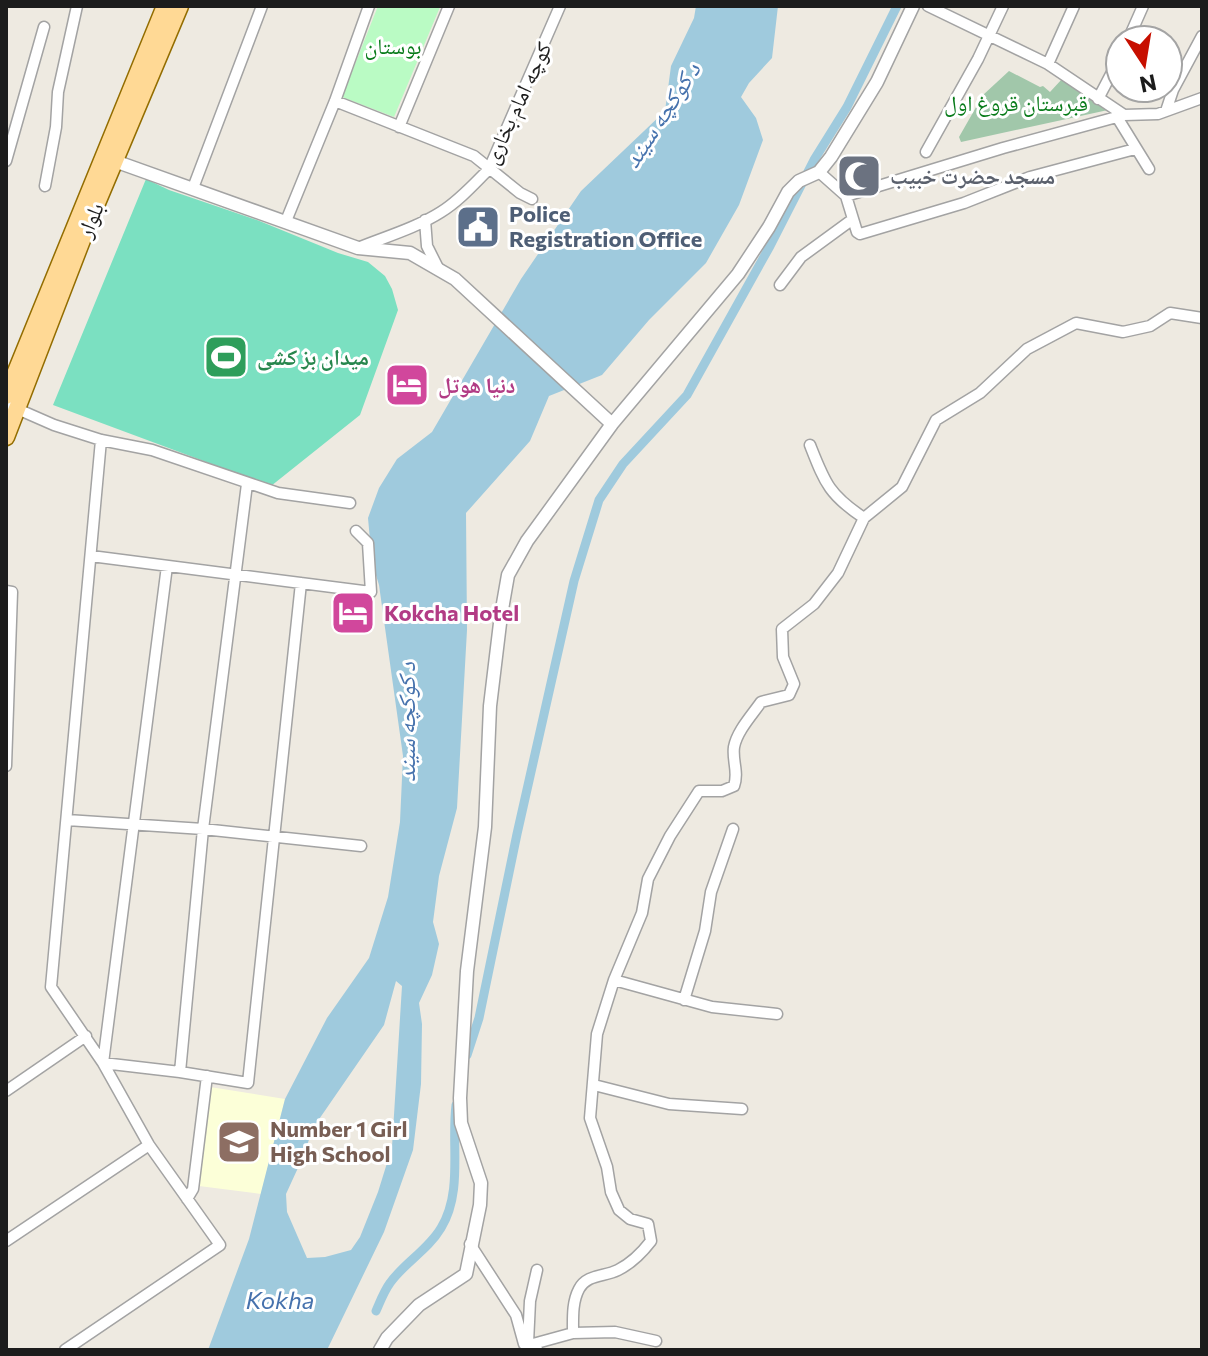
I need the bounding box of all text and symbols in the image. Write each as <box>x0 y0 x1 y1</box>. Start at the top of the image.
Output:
north arrow <box>1104 24 1184 104</box>
park label: بوستان <box>364 32 422 60</box>
street label: کوچه امام بخاری <box>476 37 558 169</box>
water label: د کوکچه سیند <box>616 56 706 173</box>
text: N <box>1137 69 1159 99</box>
park label: قبرستان قروغ اول <box>944 89 1088 117</box>
mosque icon: مسجد حضرت خبیب <box>835 152 883 200</box>
place label: مسجد حضرت خبیب <box>890 162 1055 190</box>
street label: بلوار <box>70 198 109 242</box>
place label: Police Registration Office <box>509 200 702 252</box>
public building icon: Police Registration Office <box>454 203 502 251</box>
sports icon: میدان بز کشی <box>202 333 250 381</box>
place label: میدان بز کشی <box>257 343 369 371</box>
hotel icon: دنیا هوتل <box>383 361 431 409</box>
place label: دنیا هوتل <box>438 371 515 399</box>
hotel icon: Kokcha Hotel <box>329 589 377 637</box>
place label: Kokcha Hotel <box>384 599 519 626</box>
water label: د کوکچه سیند <box>391 662 421 782</box>
place label: Number 1 Girl High School <box>270 1115 408 1167</box>
school or university icon: Number 1 Girl High School <box>215 1118 263 1166</box>
water label: Kokha <box>246 1285 314 1314</box>

